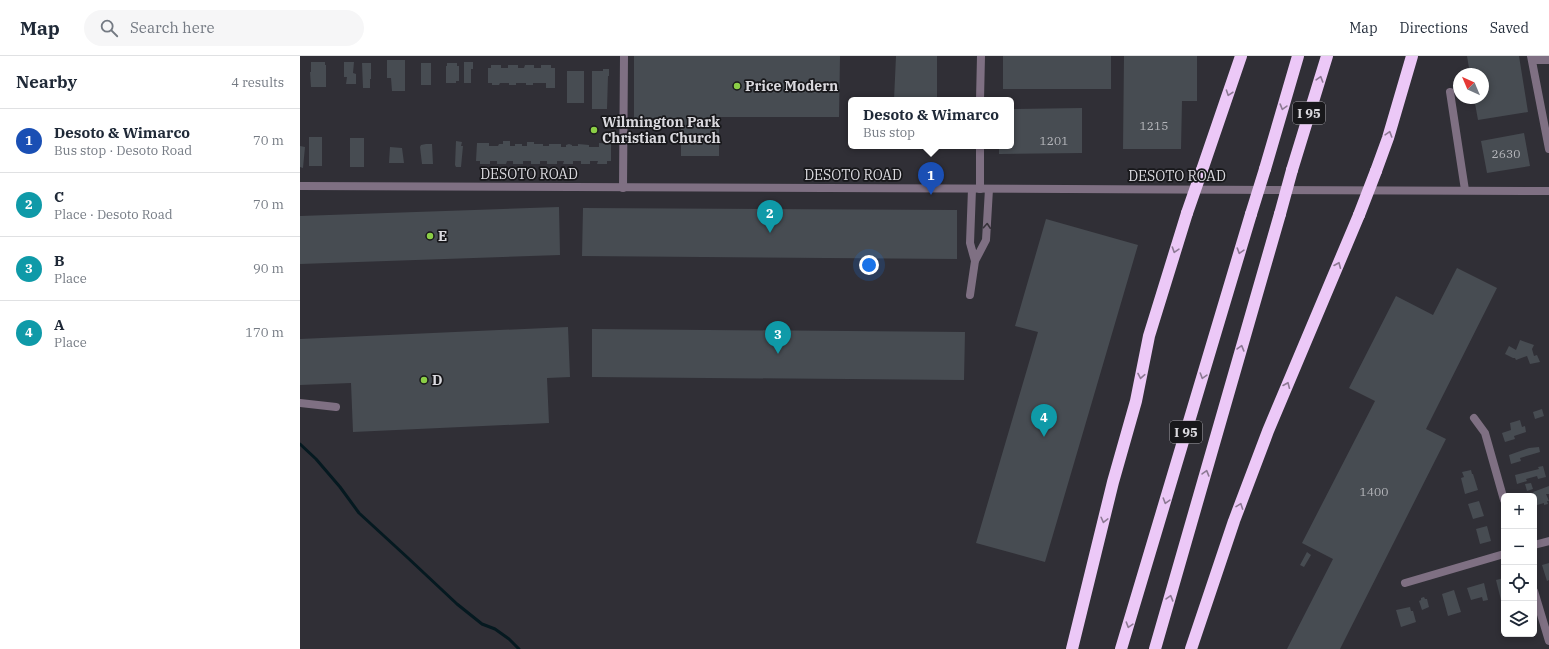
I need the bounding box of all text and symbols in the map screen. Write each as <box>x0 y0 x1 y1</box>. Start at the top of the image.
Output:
search box <box>84 10 364 46</box>
text: Map <box>20 16 60 40</box>
icon: search <box>98 17 120 39</box>
text: Search here <box>130 18 214 37</box>
text: Map <box>1349 19 1378 37</box>
text: Directions <box>1400 19 1468 37</box>
text: Saved <box>1490 19 1529 37</box>
north arrow <box>1453 68 1489 104</box>
text: Nearby <box>16 71 77 93</box>
text: 4 results <box>231 74 284 91</box>
one-way arrow <box>1315 76 1324 83</box>
place label: Price Modern <box>745 77 838 95</box>
marker: Price Modern <box>732 81 742 91</box>
one-way arrow <box>1225 89 1233 96</box>
popup <box>848 97 1014 149</box>
road number: I 95 <box>1293 102 1325 124</box>
one-way arrow <box>1279 103 1288 110</box>
text: Desoto & Wimarco <box>863 105 999 124</box>
place label: Wilmington Park Christian Church <box>602 113 721 147</box>
house number: 1215 <box>1140 118 1168 133</box>
text: Desoto & Wimarco <box>54 123 190 142</box>
text: Bus stop <box>863 124 915 141</box>
marker: Wilmington Park Christian Church <box>589 125 599 135</box>
one-way arrow <box>1384 131 1393 138</box>
text: 1 <box>25 132 33 149</box>
text: 70 m <box>253 132 284 149</box>
house number: 1201 <box>1040 133 1068 148</box>
text: Bus stop · Desoto Road <box>54 142 192 159</box>
house number: 2630 <box>1492 146 1520 161</box>
pin: 1 <box>918 162 944 195</box>
street label: DESOTO ROAD <box>480 165 578 183</box>
street label: DESOTO ROAD <box>804 166 902 184</box>
street label: DESOTO ROAD <box>1128 167 1226 185</box>
text: C <box>54 187 64 206</box>
text: 2 <box>25 196 33 213</box>
text: 70 m <box>253 196 284 213</box>
pin: 2 <box>757 200 783 233</box>
text: Place · Desoto Road <box>54 206 173 223</box>
one-way arrow <box>983 223 992 229</box>
place label: E <box>438 227 447 245</box>
marker: E <box>425 231 435 241</box>
one-way arrow <box>1171 247 1180 254</box>
one-way arrow <box>1236 248 1245 255</box>
text: B <box>54 251 65 270</box>
your location <box>859 255 879 275</box>
text: 3 <box>25 260 33 277</box>
text: 90 m <box>253 260 284 277</box>
one-way arrow <box>1333 262 1341 270</box>
text: Place <box>54 270 87 287</box>
text: A <box>54 315 65 334</box>
pin: 3 <box>765 321 791 354</box>
text: 4 <box>25 324 33 341</box>
text: 170 m <box>245 324 284 341</box>
text: Place <box>54 334 87 351</box>
one-way arrow <box>1236 345 1245 352</box>
place label: D <box>432 371 443 389</box>
one-way arrow <box>1199 372 1208 379</box>
one-way arrow <box>1138 373 1146 379</box>
marker: D <box>419 375 429 385</box>
one-way arrow <box>1283 382 1291 389</box>
pin: 4 <box>1031 404 1057 437</box>
road number: I 95 <box>1170 421 1202 443</box>
one-way arrow <box>1201 470 1210 477</box>
house number: 1400 <box>1360 484 1388 499</box>
map controls <box>1501 493 1537 637</box>
button: + <box>1501 493 1537 529</box>
one-way arrow <box>1162 497 1171 504</box>
one-way arrow <box>1235 503 1243 510</box>
one-way arrow <box>1100 517 1108 523</box>
button: − <box>1501 529 1537 565</box>
button: locate <box>1501 565 1537 601</box>
one-way arrow <box>1165 595 1174 602</box>
button: layers <box>1501 601 1537 637</box>
one-way arrow <box>1125 621 1134 628</box>

